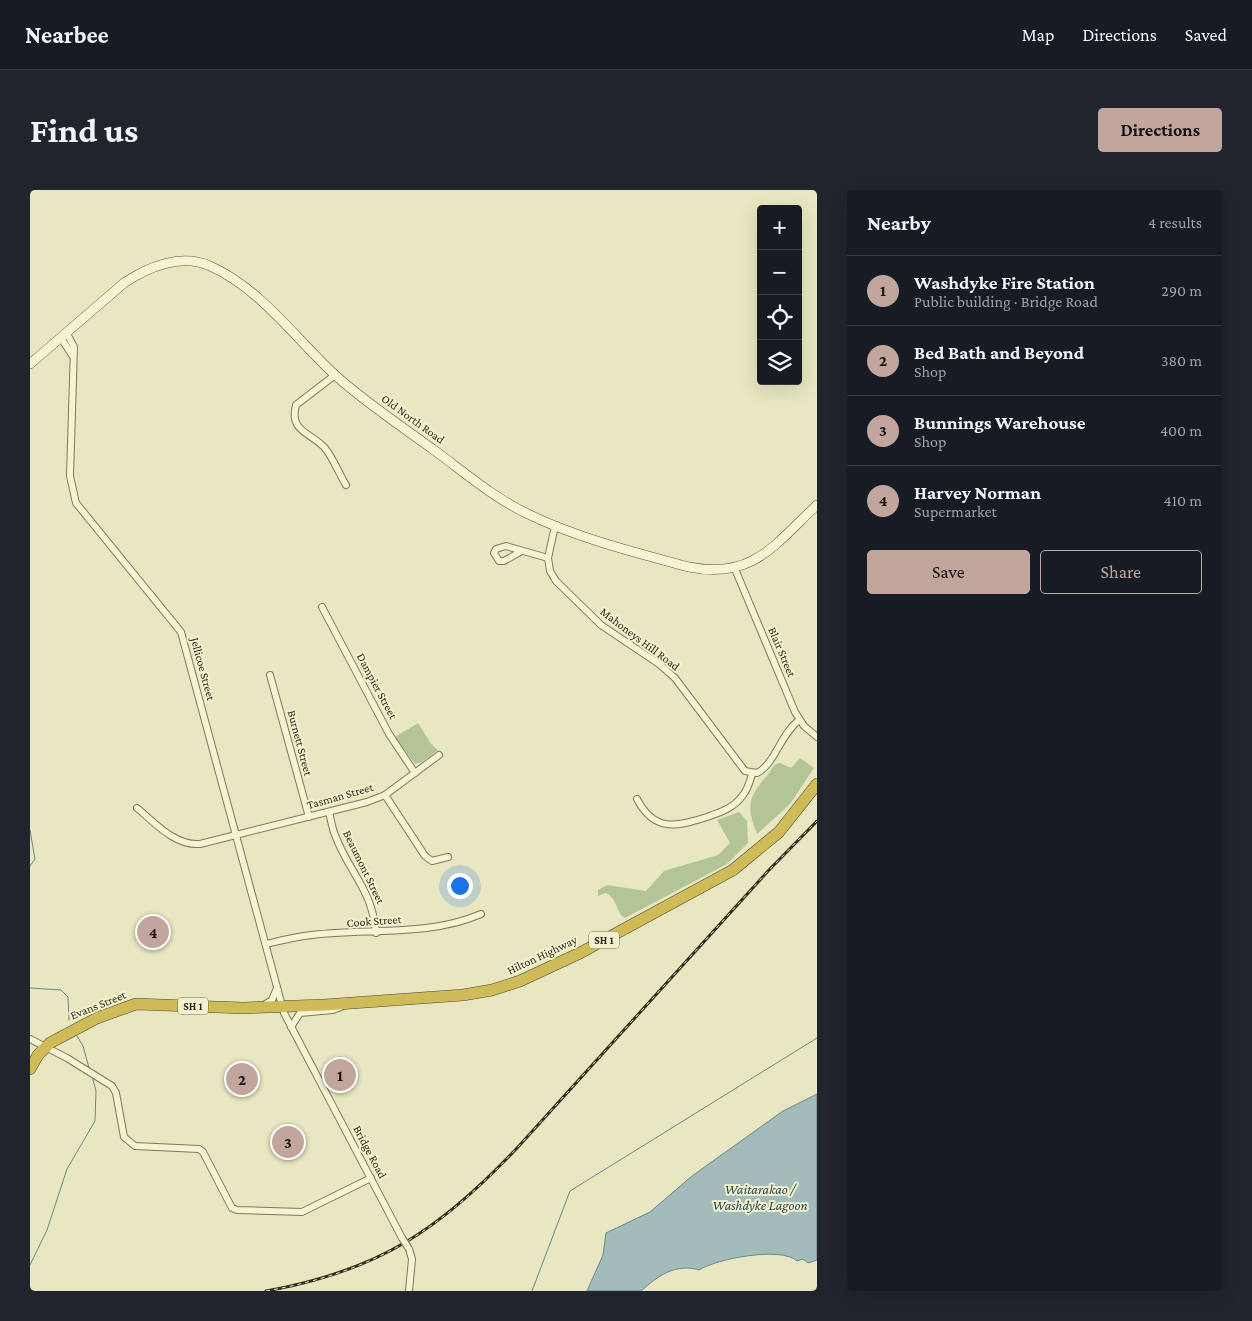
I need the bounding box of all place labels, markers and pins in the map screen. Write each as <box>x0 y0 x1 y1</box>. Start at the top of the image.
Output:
pin: 4 <box>137 913 169 951</box>
pin: 1 <box>324 1056 356 1094</box>
pin: 2 <box>226 1060 258 1098</box>
pin: 3 <box>272 1123 304 1161</box>

